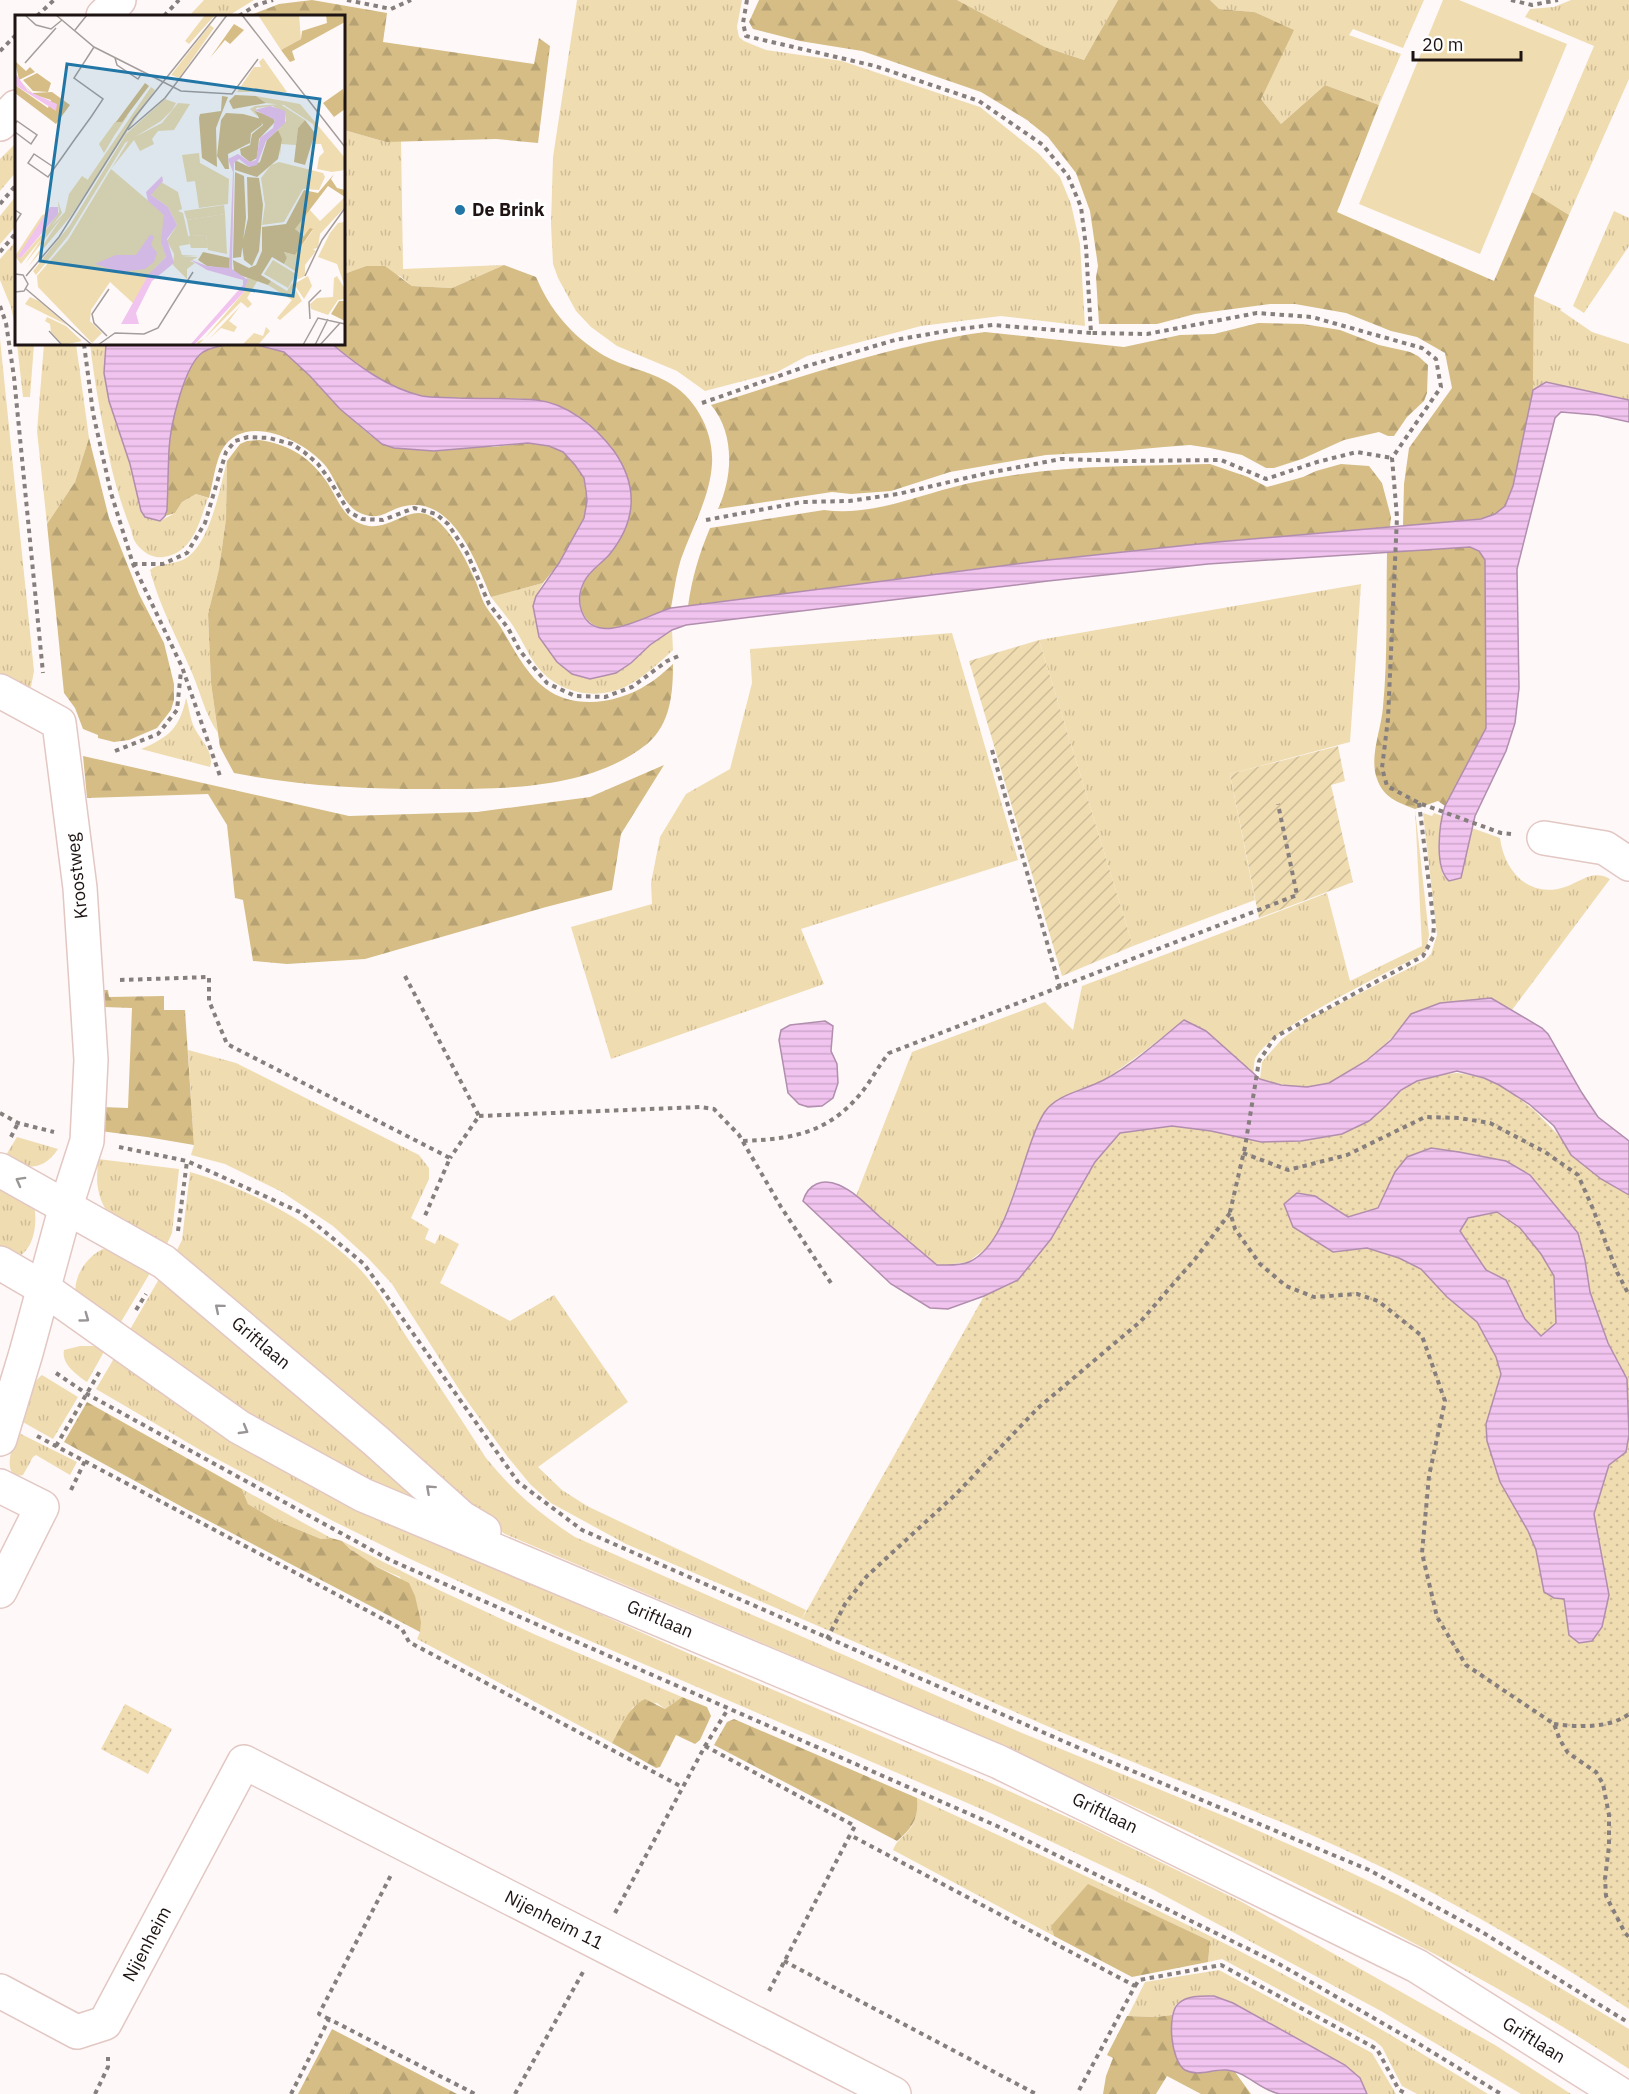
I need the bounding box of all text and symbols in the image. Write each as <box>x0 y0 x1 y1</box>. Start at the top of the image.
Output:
inset map <box>15 15 345 345</box>
scale bar <box>1413 24 1521 62</box>
text: 20 m <box>1422 33 1464 56</box>
place label: De Brink <box>472 198 545 221</box>
marker: De Brink <box>453 203 467 217</box>
street label: Kroostweg <box>61 832 92 920</box>
one-way arrow <box>15 1176 26 1188</box>
one-way arrow <box>215 1304 226 1315</box>
one-way arrow <box>78 1311 89 1322</box>
street label: Griftlaan <box>227 1311 296 1374</box>
one-way arrow <box>238 1422 248 1434</box>
one-way arrow <box>426 1485 437 1496</box>
street label: Griftlaan <box>623 1594 697 1643</box>
street label: Griftlaan <box>1069 1787 1142 1838</box>
street label: Nijenheim 11 <box>501 1885 608 1954</box>
street label: Nijenheim <box>117 1902 176 1985</box>
street label: Griftlaan <box>1498 2011 1570 2068</box>

